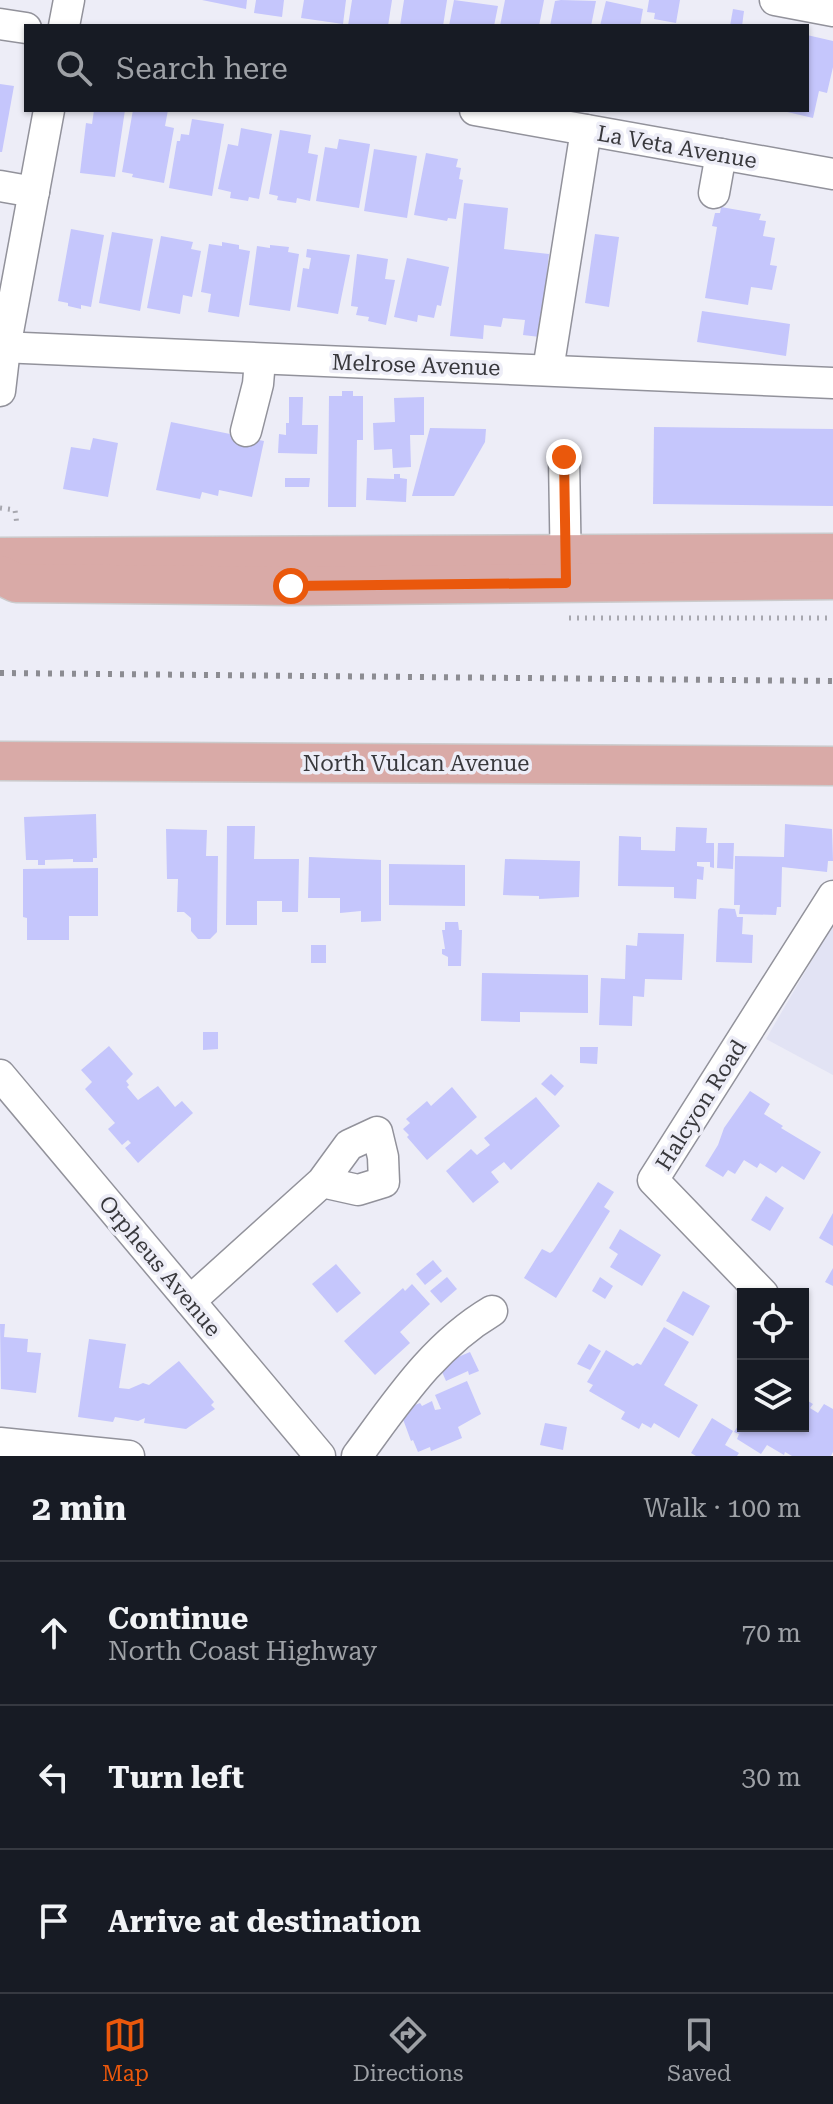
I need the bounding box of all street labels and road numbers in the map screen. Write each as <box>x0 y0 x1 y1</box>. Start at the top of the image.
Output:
street label: La Veta Avenue <box>595 121 759 173</box>
street label: Melrose Avenue <box>331 350 501 380</box>
street label: North Vulcan Avenue <box>303 751 529 776</box>
street label: Halcyon Road <box>651 1035 751 1175</box>
street label: Orpheus Avenue <box>94 1191 226 1341</box>

